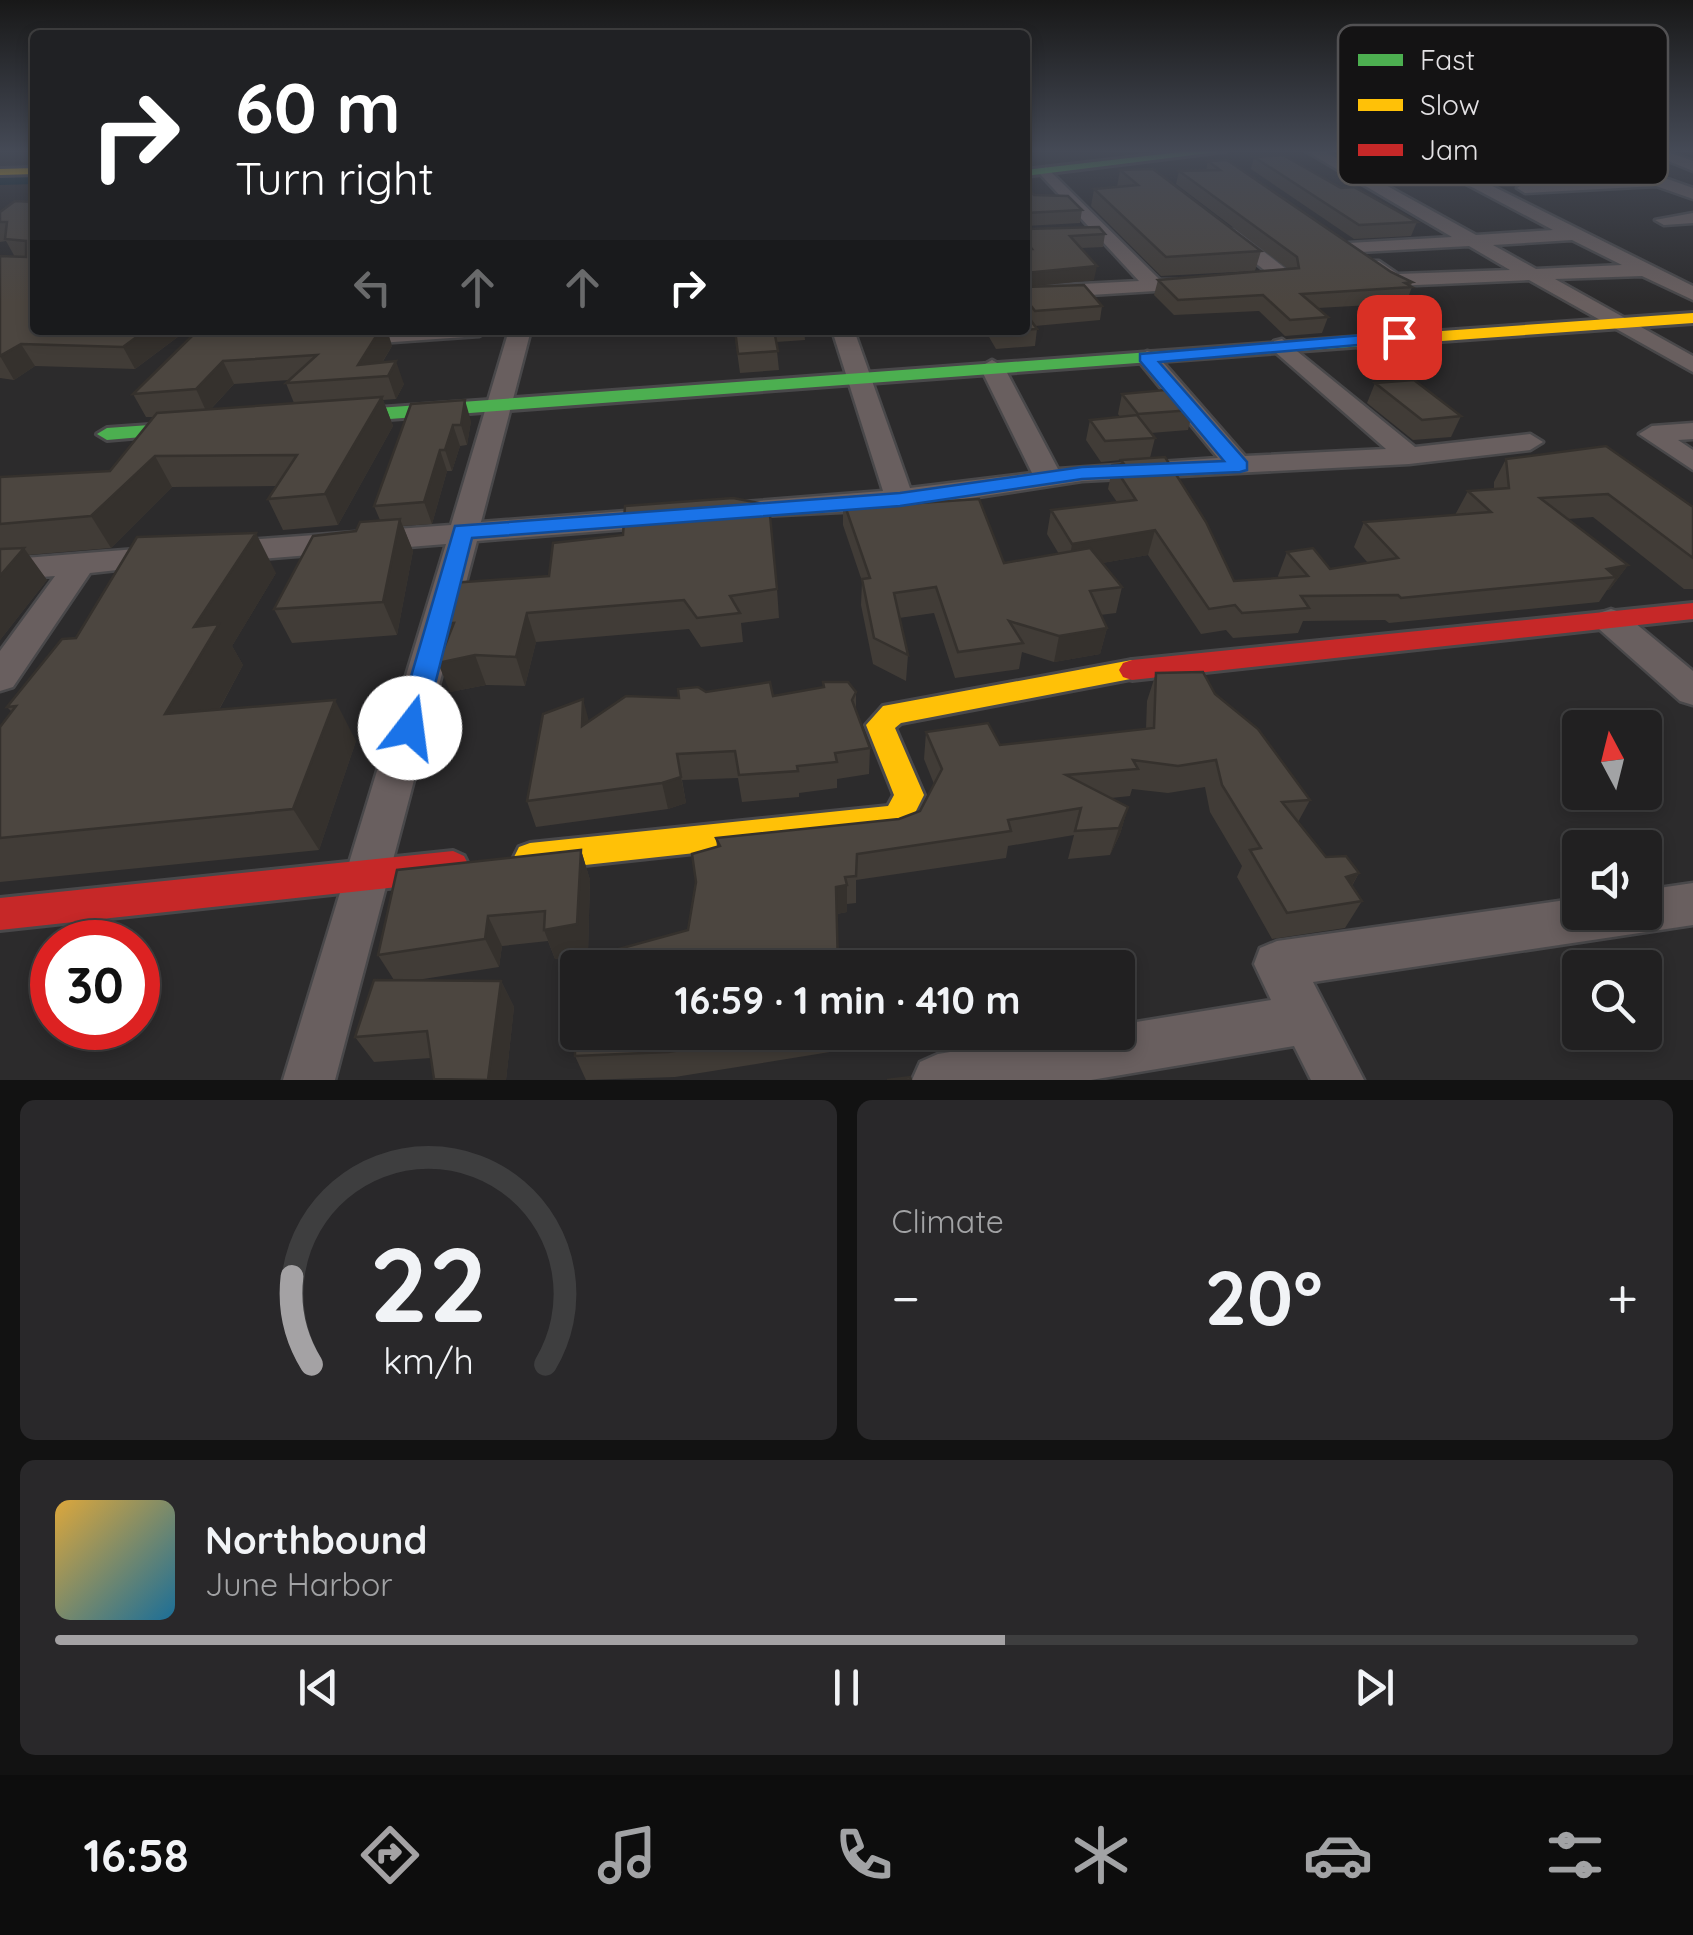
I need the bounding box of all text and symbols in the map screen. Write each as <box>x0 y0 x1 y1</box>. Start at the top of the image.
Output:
legend <box>1338 25 1668 185</box>
text: Fast <box>1420 42 1475 77</box>
text: 60 m <box>235 63 401 151</box>
icon: right <box>70 70 200 200</box>
text: Slow <box>1420 87 1480 122</box>
text: Jam <box>1420 132 1479 167</box>
text: Turn right <box>235 150 434 206</box>
icon: left <box>345 260 400 315</box>
icon: ahead <box>450 260 505 315</box>
icon: ahead <box>555 260 610 315</box>
icon: right <box>660 260 715 315</box>
pin <box>1357 295 1442 380</box>
icon: arrive <box>1372 310 1427 365</box>
position arrow <box>358 676 462 780</box>
north arrow <box>1562 710 1662 810</box>
map controls <box>1562 710 1662 1050</box>
button: sound <box>1562 830 1662 930</box>
speed limit sign: 30 <box>30 920 160 1050</box>
button: search <box>1562 950 1662 1050</box>
text: 16:59 · 1 min · 410 m <box>674 976 1021 1024</box>
text: Climate <box>892 1201 1004 1241</box>
text: 22 <box>369 1218 487 1348</box>
text: 20° <box>1204 1250 1323 1344</box>
text: − <box>892 1263 920 1332</box>
text: + <box>1607 1263 1638 1332</box>
text: km/h <box>383 1338 474 1383</box>
text: Northbound <box>205 1516 427 1564</box>
text: June Harbor <box>205 1564 393 1604</box>
icon: previous <box>291 1660 346 1715</box>
icon: pause <box>819 1660 874 1715</box>
icon: next <box>1347 1660 1402 1715</box>
icon: directions <box>355 1820 425 1890</box>
icon: music <box>592 1820 662 1890</box>
icon: phone <box>829 1820 899 1890</box>
icon: climate <box>1066 1820 1136 1890</box>
icon: car <box>1303 1820 1373 1890</box>
icon: filters <box>1540 1820 1610 1890</box>
text: 16:58 <box>83 1827 189 1883</box>

